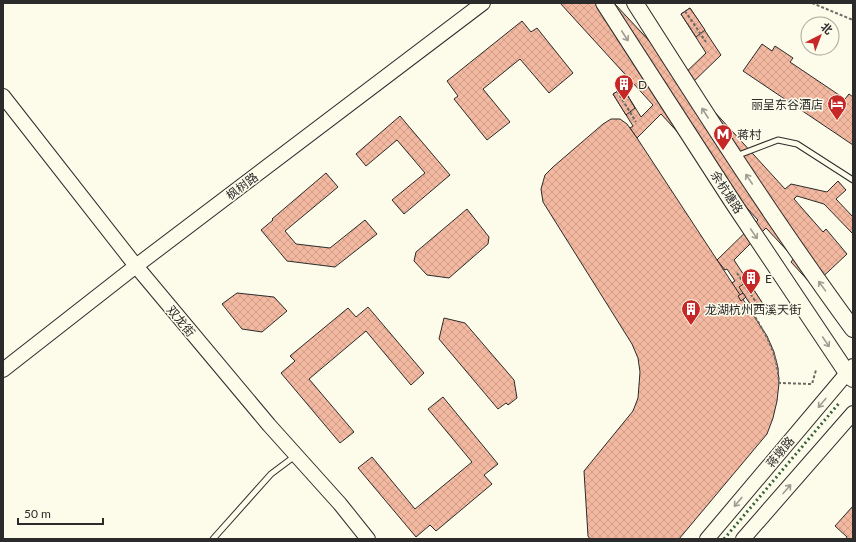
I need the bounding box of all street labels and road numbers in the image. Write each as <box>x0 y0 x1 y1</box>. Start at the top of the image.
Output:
street label: 余杭塘路 <box>708 168 746 216</box>
street label: 枫树路 <box>223 169 261 203</box>
street label: 双龙街 <box>164 302 198 340</box>
street label: 蒋墩路 <box>763 433 797 471</box>

